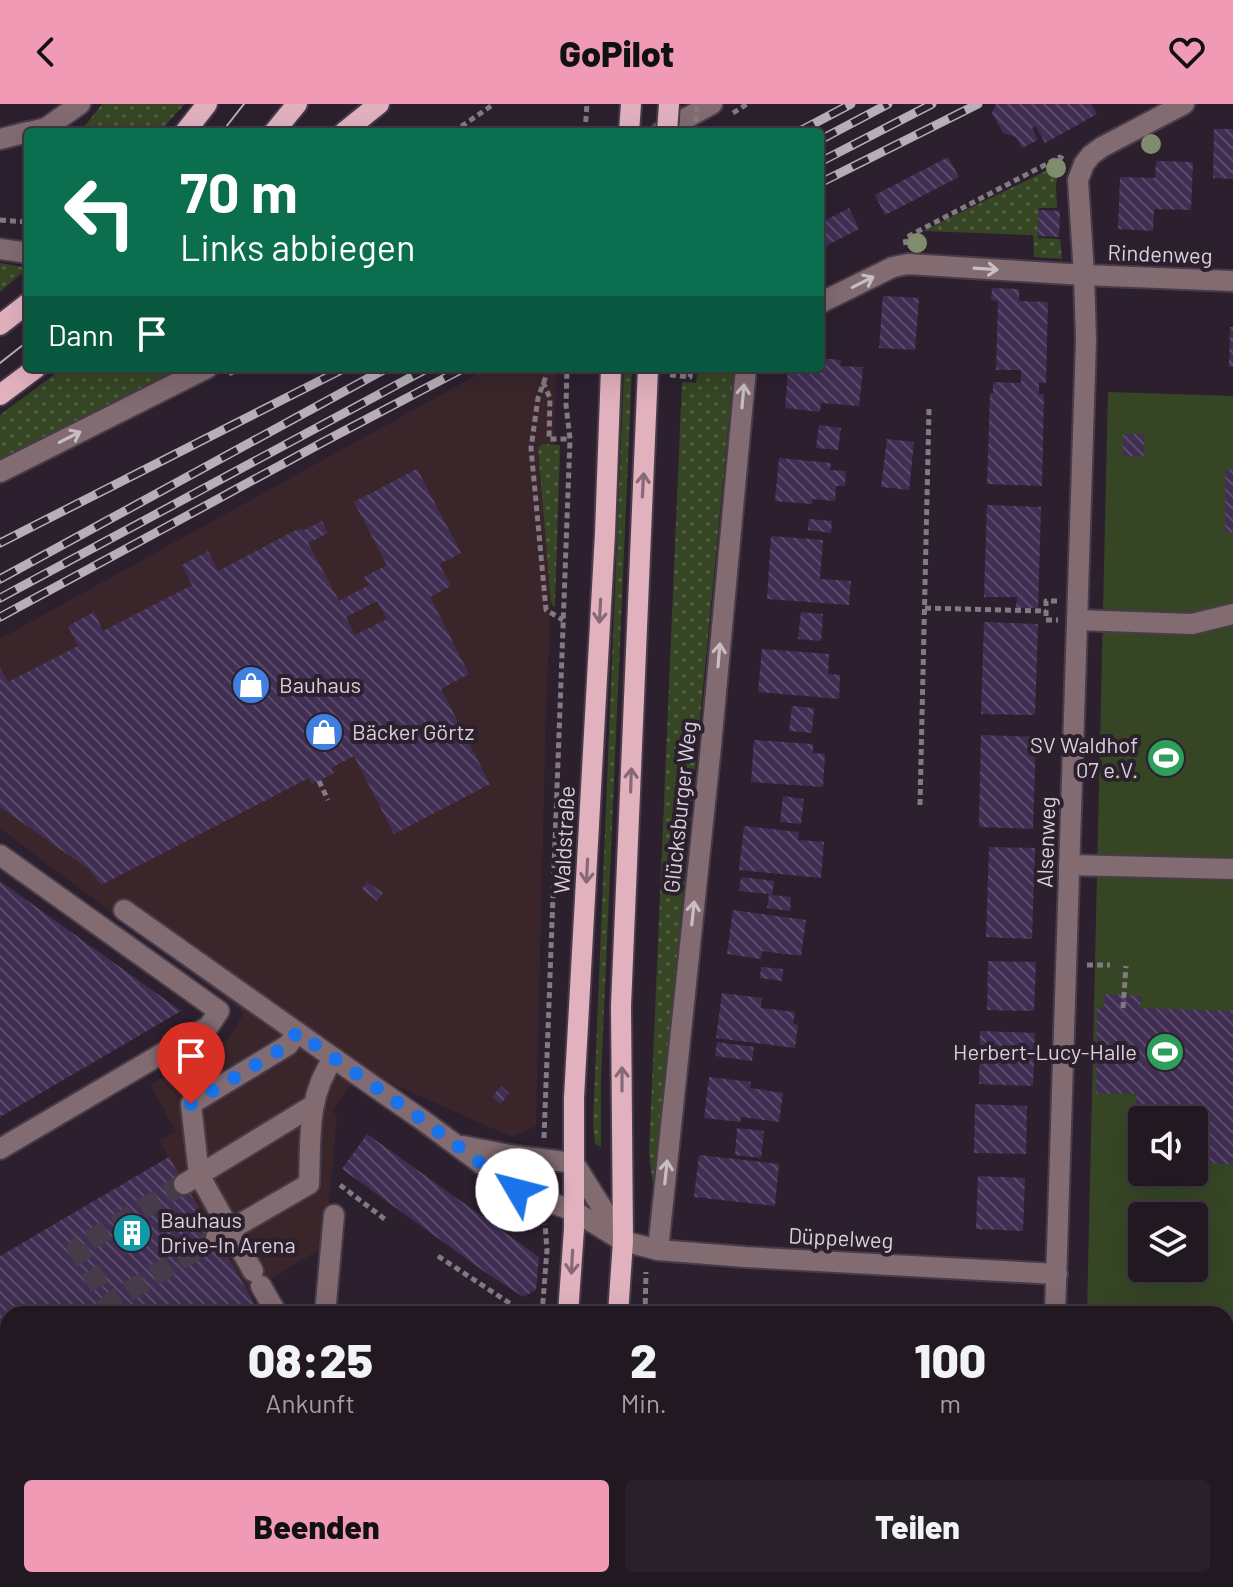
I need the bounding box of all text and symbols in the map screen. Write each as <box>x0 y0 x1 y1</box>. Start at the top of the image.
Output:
icon: back <box>24 30 68 74</box>
icon: heart <box>1165 30 1209 74</box>
text: GoPilot <box>559 31 674 74</box>
text: 70 m <box>180 157 298 224</box>
icon: left <box>48 160 152 264</box>
text: Links abbiegen <box>180 225 415 268</box>
street label: Rindenweg <box>1107 238 1213 268</box>
one-way arrow <box>972 262 999 277</box>
one-way arrow <box>851 273 875 289</box>
icon: arrive <box>130 312 174 356</box>
text: Dann <box>48 316 114 352</box>
one-way arrow <box>736 383 751 410</box>
one-way arrow <box>57 429 81 444</box>
one-way arrow <box>636 472 651 499</box>
one-way arrow <box>593 597 608 624</box>
one-way arrow <box>712 642 727 669</box>
shop icon: Bauhaus <box>230 664 272 706</box>
place label: Bauhaus <box>279 671 361 697</box>
shop icon: Bäcker Görtz <box>303 711 345 753</box>
place label: Bäcker Görtz <box>352 718 474 744</box>
street label: Glücksburger Weg <box>657 720 701 894</box>
place label: SV Waldhof 07 e.V. <box>1030 731 1138 782</box>
sports icon: SV Waldhof 07 e.V. <box>1145 737 1187 779</box>
one-way arrow <box>623 767 638 794</box>
street label: Waldstraße <box>547 785 579 895</box>
street label: Alsenweg <box>1030 796 1060 888</box>
one-way arrow <box>579 857 594 884</box>
one-way arrow <box>686 901 701 927</box>
pin <box>157 1022 225 1104</box>
sports icon: Herbert-Lucy-Halle <box>1144 1031 1186 1073</box>
icon: arrive <box>169 1034 213 1078</box>
place label: Herbert-Lucy-Halle <box>953 1038 1137 1064</box>
one-way arrow <box>614 1066 630 1093</box>
map controls <box>1128 1106 1208 1282</box>
button: sound <box>1128 1106 1208 1186</box>
position arrow <box>475 1148 559 1232</box>
one-way arrow <box>659 1159 674 1186</box>
button: layers <box>1128 1202 1208 1282</box>
place label: Bauhaus Drive-In Arena <box>160 1206 296 1257</box>
building icon: Bauhaus Drive-In Arena <box>111 1212 153 1254</box>
street label: Düppelweg <box>788 1221 894 1253</box>
one-way arrow <box>564 1249 579 1275</box>
text: 08:25 <box>248 1330 373 1388</box>
text: 2 <box>630 1330 657 1388</box>
text: 100 <box>914 1330 986 1388</box>
text: Ankunft <box>266 1387 355 1418</box>
text: Min. <box>621 1387 667 1418</box>
text: m <box>940 1387 961 1418</box>
button: Beenden <box>24 1480 609 1572</box>
button: Teilen <box>625 1480 1210 1572</box>

